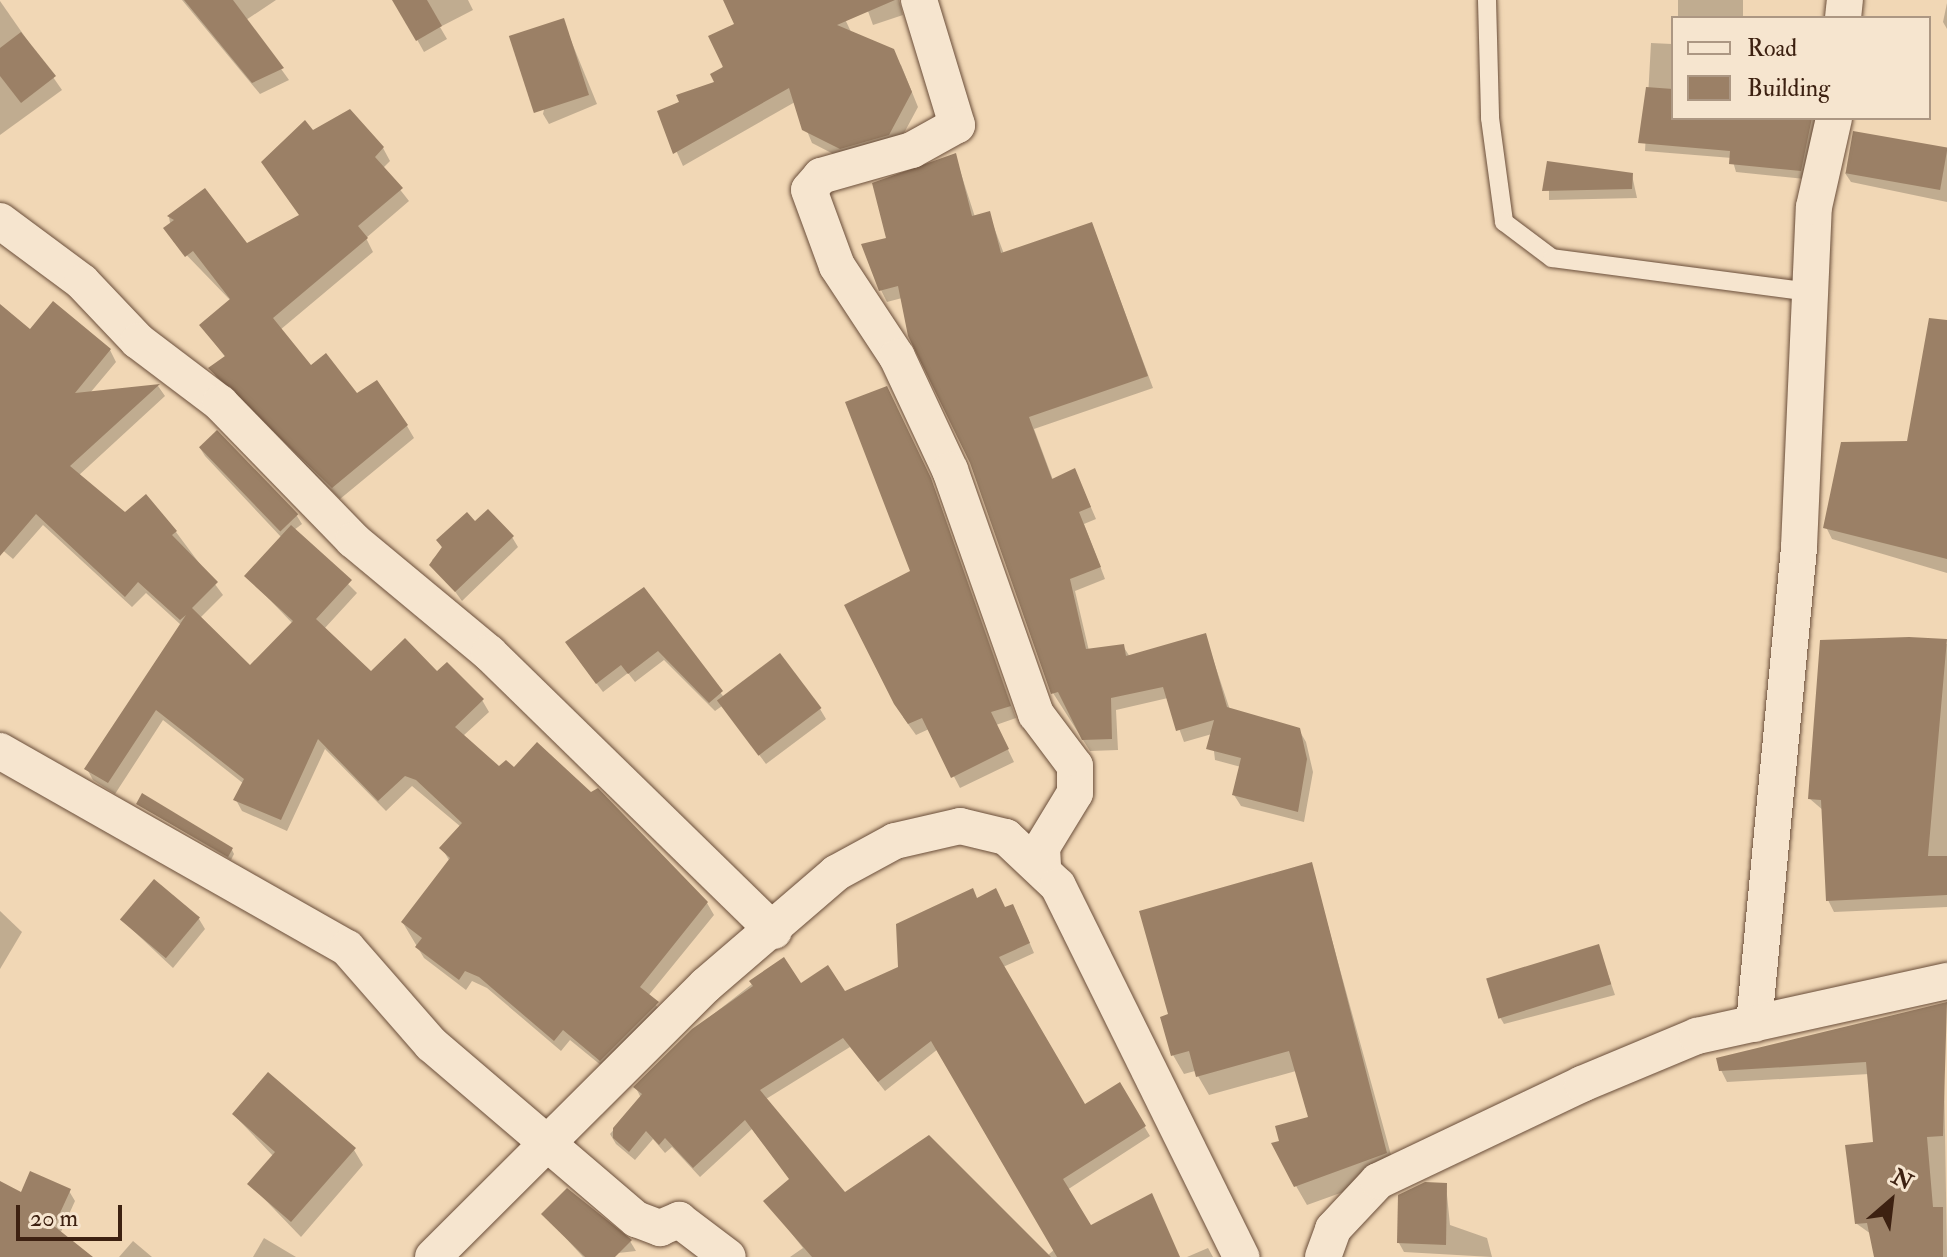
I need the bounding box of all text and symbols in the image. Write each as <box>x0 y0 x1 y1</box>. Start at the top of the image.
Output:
legend <box>1671 16 1931 120</box>
text: Road <box>1747 33 1797 64</box>
text: Building <box>1747 73 1830 104</box>
north arrow <box>1851 1161 1931 1241</box>
text: N <box>1887 1163 1918 1197</box>
scale bar <box>20 1189 126 1239</box>
text: 20 m <box>30 1203 78 1234</box>

